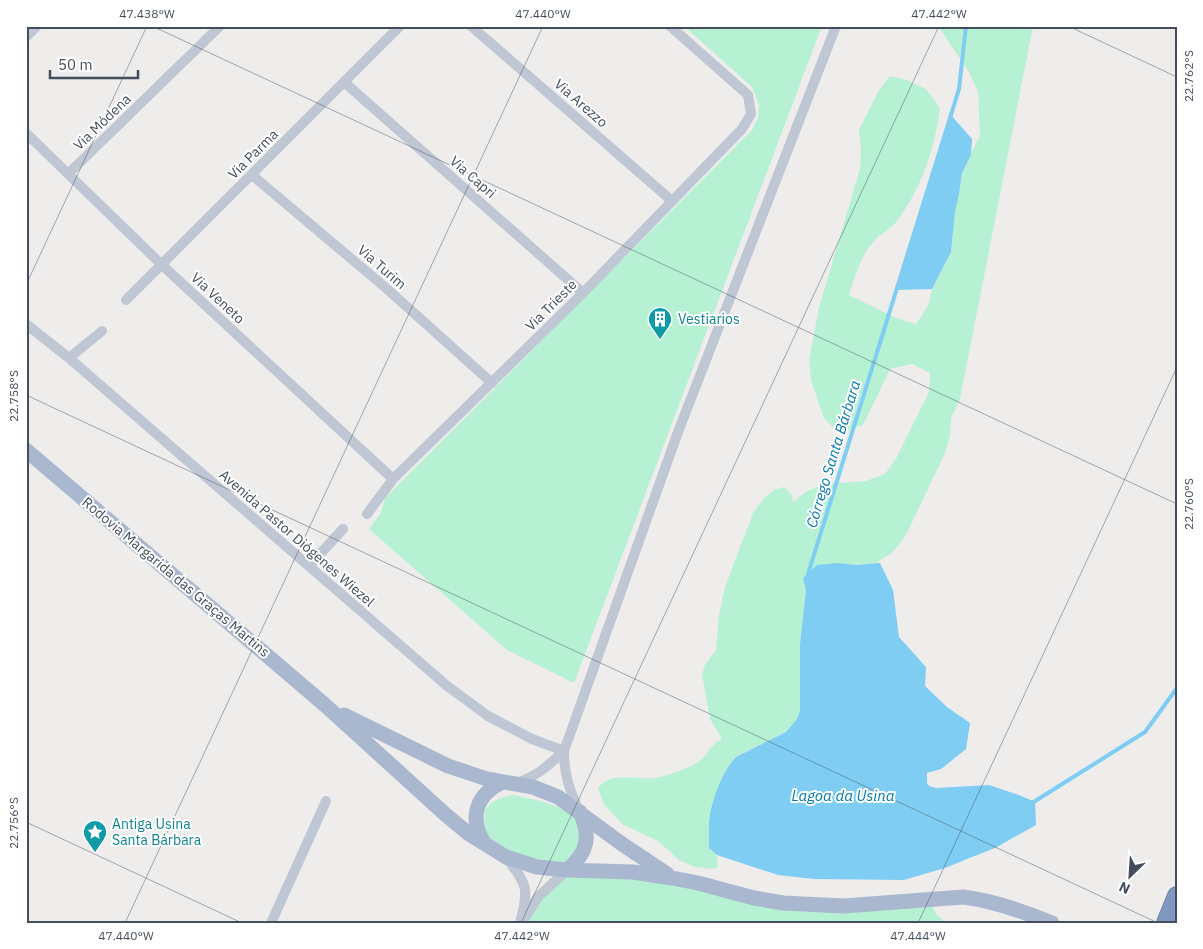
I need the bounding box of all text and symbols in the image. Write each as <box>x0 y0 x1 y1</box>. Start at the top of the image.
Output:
text: 47.438°W <box>119 6 175 21</box>
text: 47.440°W <box>515 6 571 21</box>
text: 47.442°W <box>911 6 967 21</box>
scale bar <box>50 48 138 80</box>
text: 22.762°S <box>1181 50 1196 102</box>
text: 50 m <box>58 55 93 74</box>
street label: Via Arezzo <box>551 75 612 131</box>
street label: Via Módena <box>69 90 135 154</box>
street label: Via Parma <box>224 125 282 183</box>
street label: Via Capri <box>446 152 500 202</box>
street label: Via Turim <box>354 241 410 293</box>
street label: Via Veneto <box>187 269 249 328</box>
street label: Via Trieste <box>521 275 581 335</box>
building icon: Vestiarios <box>647 306 673 340</box>
place label: Vestiarios <box>678 310 740 328</box>
text: 22.758°S <box>6 370 21 422</box>
water label: Córrego Santa Bárbara <box>802 378 865 530</box>
street label: Avenida Pastor Diógenes Wiezel <box>216 466 379 611</box>
text: 22.760°S <box>1181 478 1196 530</box>
street label: Rodovia Margarida das Graças Martins <box>78 493 274 661</box>
water label: Lagoa da Usina <box>791 786 895 805</box>
text: 22.756°S <box>6 797 21 849</box>
place label: Antiga Usina Santa Bárbara <box>112 815 202 849</box>
place icon: Antiga Usina Santa Bárbara <box>82 819 108 853</box>
north arrow <box>1106 852 1156 902</box>
text: N <box>1116 877 1133 898</box>
text: 47.440°W <box>98 928 154 943</box>
text: 47.442°W <box>494 928 550 943</box>
text: 47.444°W <box>890 928 946 943</box>

